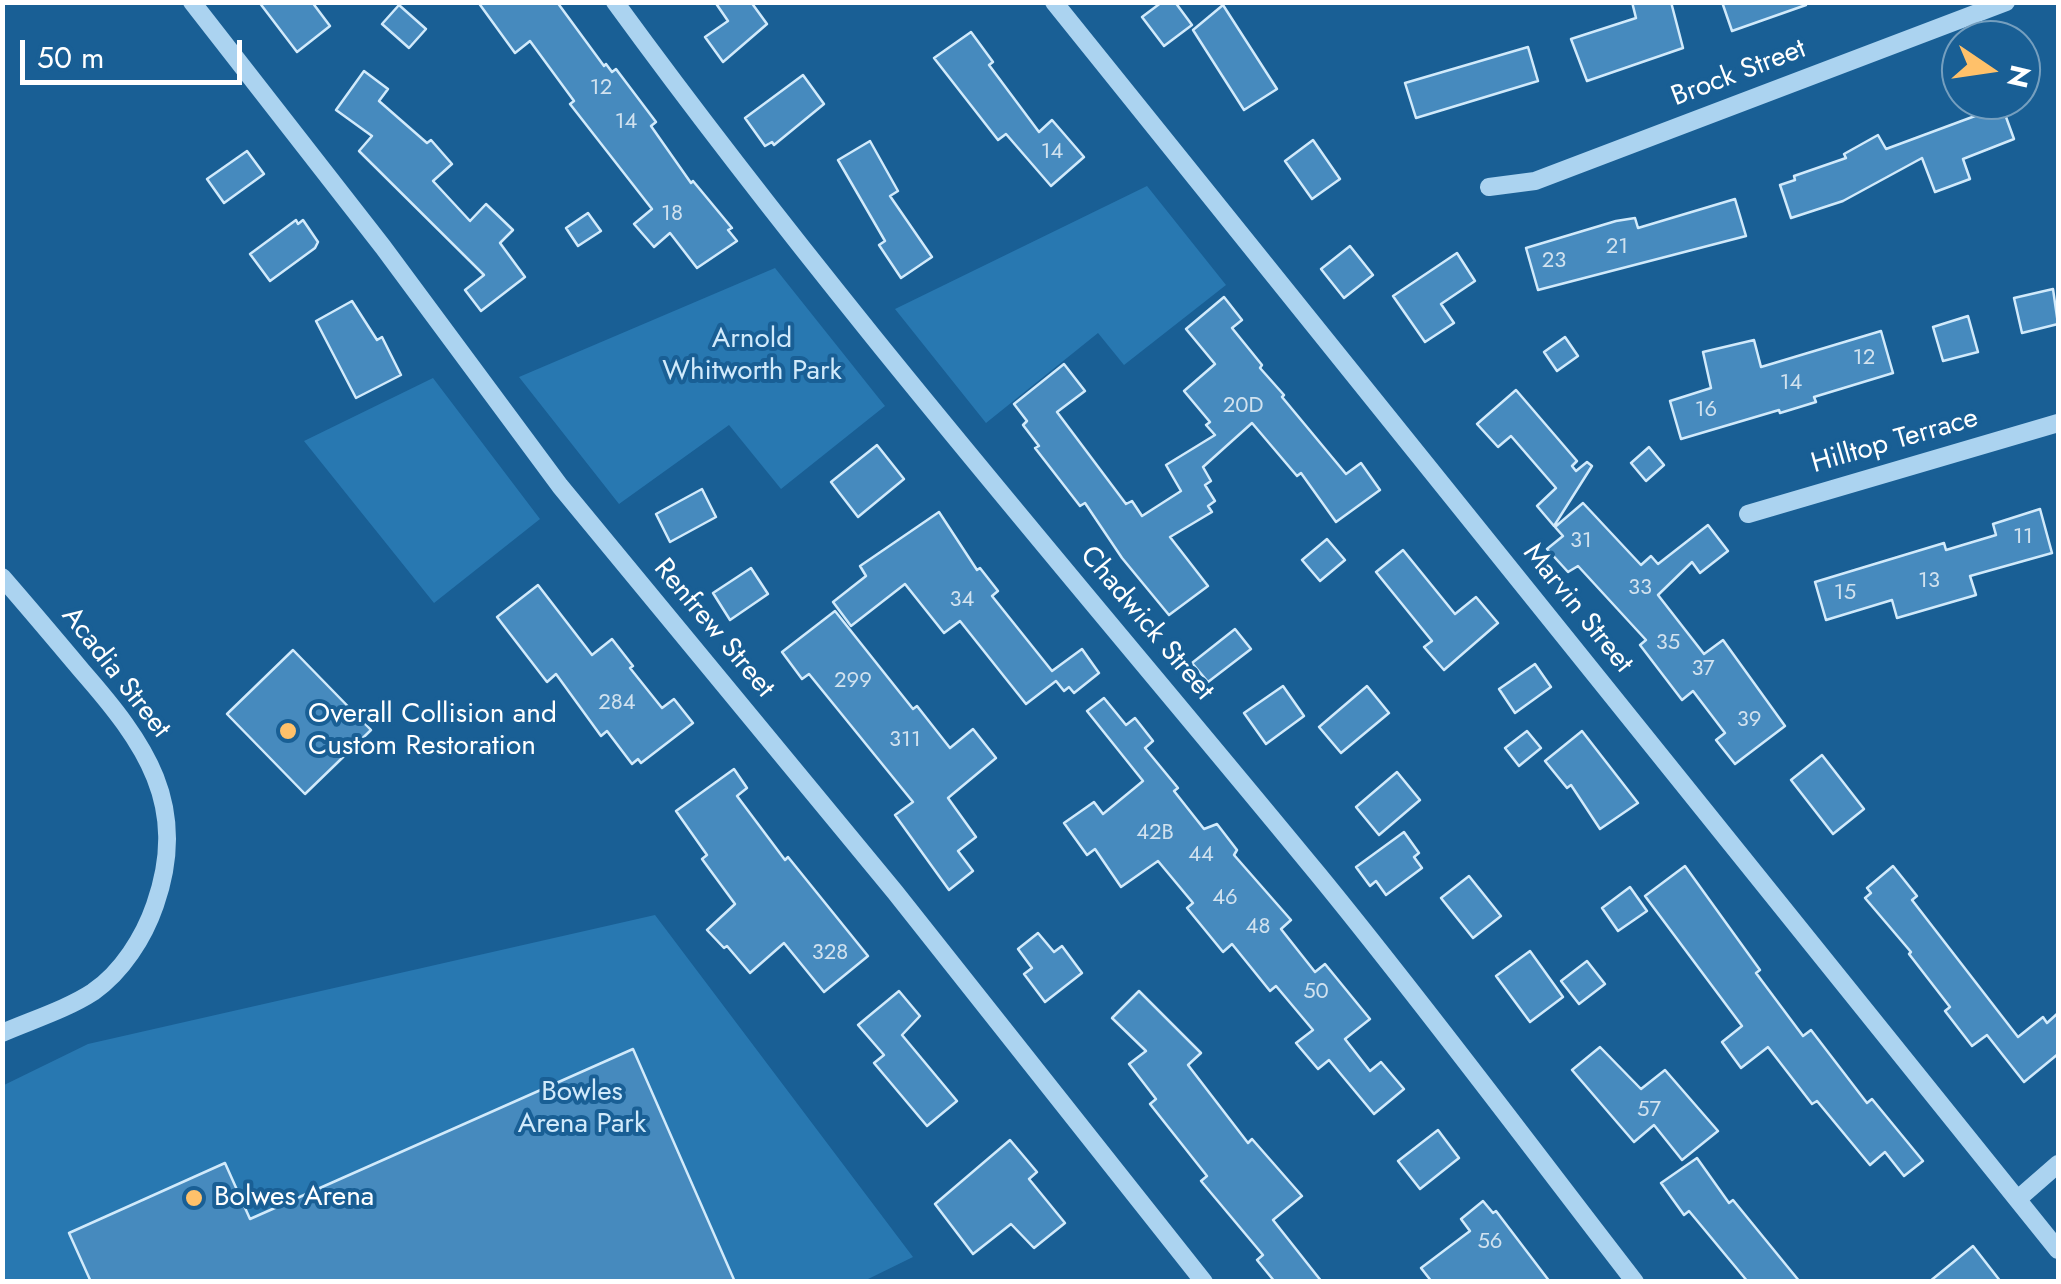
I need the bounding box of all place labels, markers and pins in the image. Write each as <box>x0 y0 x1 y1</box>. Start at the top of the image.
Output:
place label: Overall Collision and Custom Restoration <box>308 698 557 764</box>
marker: Overall Collision and Custom Restoration <box>277 720 299 742</box>
place label: Bolwes Arena <box>214 1181 374 1215</box>
marker: Bolwes Arena <box>183 1187 205 1209</box>

